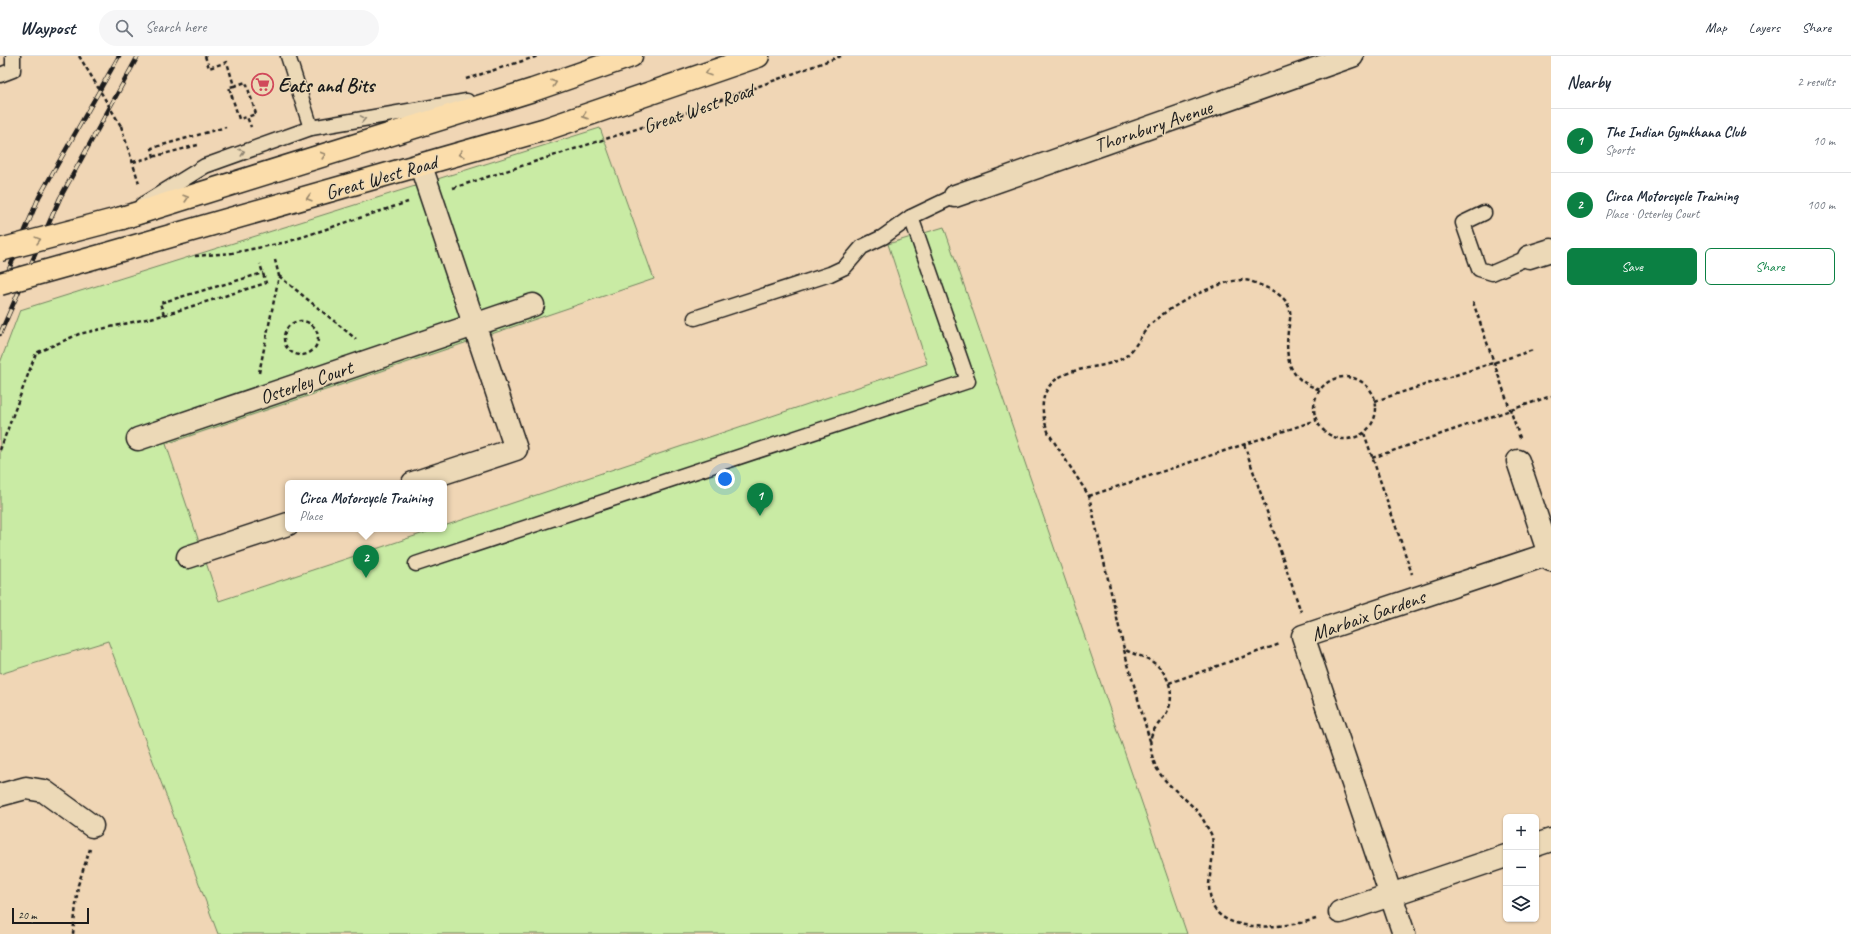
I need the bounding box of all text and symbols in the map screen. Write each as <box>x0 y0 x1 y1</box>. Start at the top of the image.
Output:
search box <box>99 10 379 46</box>
text: Waypost <box>20 16 75 40</box>
icon: search <box>113 17 135 39</box>
text: Search here <box>145 18 206 37</box>
text: Map <box>1705 19 1727 36</box>
text: Layers <box>1749 19 1780 36</box>
text: Share <box>1802 19 1831 36</box>
one-way arrow <box>704 69 711 77</box>
supermarket icon: Eats and Bits <box>249 72 275 98</box>
text: Nearby <box>1567 72 1610 93</box>
place label: Eats and Bits <box>278 73 376 98</box>
text: 2 results <box>1797 74 1835 90</box>
street label: Great West Road <box>640 77 759 139</box>
one-way arrow <box>551 79 558 87</box>
street label: Thornbury Avenue <box>1091 94 1217 158</box>
one-way arrow <box>581 111 588 119</box>
one-way arrow <box>360 116 366 124</box>
text: The Indian Gymkhana Club <box>1605 123 1746 142</box>
text: 1 <box>1577 133 1583 149</box>
text: 10 m <box>1813 133 1835 149</box>
text: Sports <box>1605 142 1634 158</box>
one-way arrow <box>238 148 245 157</box>
street label: Great West Road <box>323 149 443 205</box>
one-way arrow <box>457 149 464 158</box>
one-way arrow <box>320 151 327 160</box>
text: Circa Motorcycle Training <box>1605 187 1738 206</box>
one-way arrow <box>305 193 312 202</box>
one-way arrow <box>182 194 189 203</box>
text: 2 <box>1577 197 1583 213</box>
text: 100 m <box>1807 197 1835 213</box>
text: Place · Osterley Court <box>1605 206 1699 222</box>
one-way arrow <box>34 237 41 245</box>
button: Save <box>1567 248 1697 285</box>
button: Share <box>1705 248 1835 285</box>
street label: Osterley Court <box>256 354 358 410</box>
your location <box>715 469 735 489</box>
popup <box>285 480 447 532</box>
pin: 1 <box>747 483 773 516</box>
text: Circa Motorcycle Training <box>299 489 433 508</box>
text: Place <box>299 508 322 524</box>
pin: 2 <box>353 545 379 578</box>
street label: Marbaix Gardens <box>1308 584 1430 647</box>
map controls <box>1503 814 1539 922</box>
button: + <box>1503 814 1539 850</box>
button: − <box>1503 850 1539 886</box>
button: layers <box>1503 886 1539 922</box>
scale bar <box>12 906 89 925</box>
text: 20 m <box>18 908 37 922</box>

